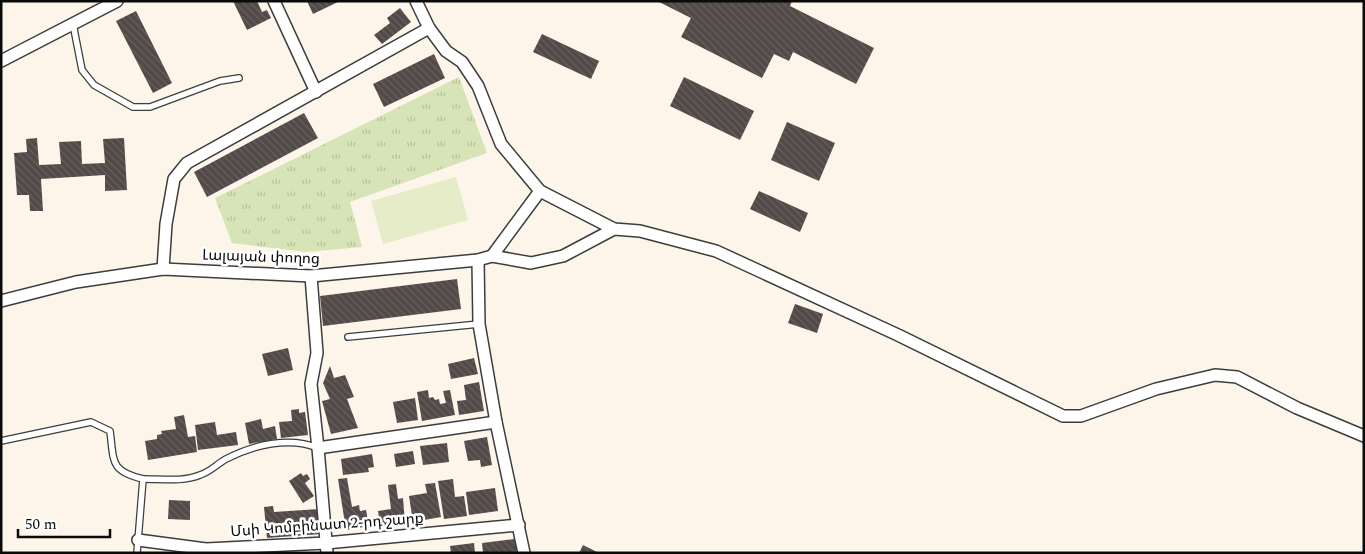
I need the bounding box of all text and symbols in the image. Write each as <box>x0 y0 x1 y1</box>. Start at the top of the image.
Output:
street label: Լալայան փողոց <box>202 243 320 271</box>
scale bar <box>18 506 110 538</box>
street label: Մսի Կոմբինատ 2-րդ շարք <box>230 507 424 543</box>
text: 50 m <box>25 513 57 536</box>

